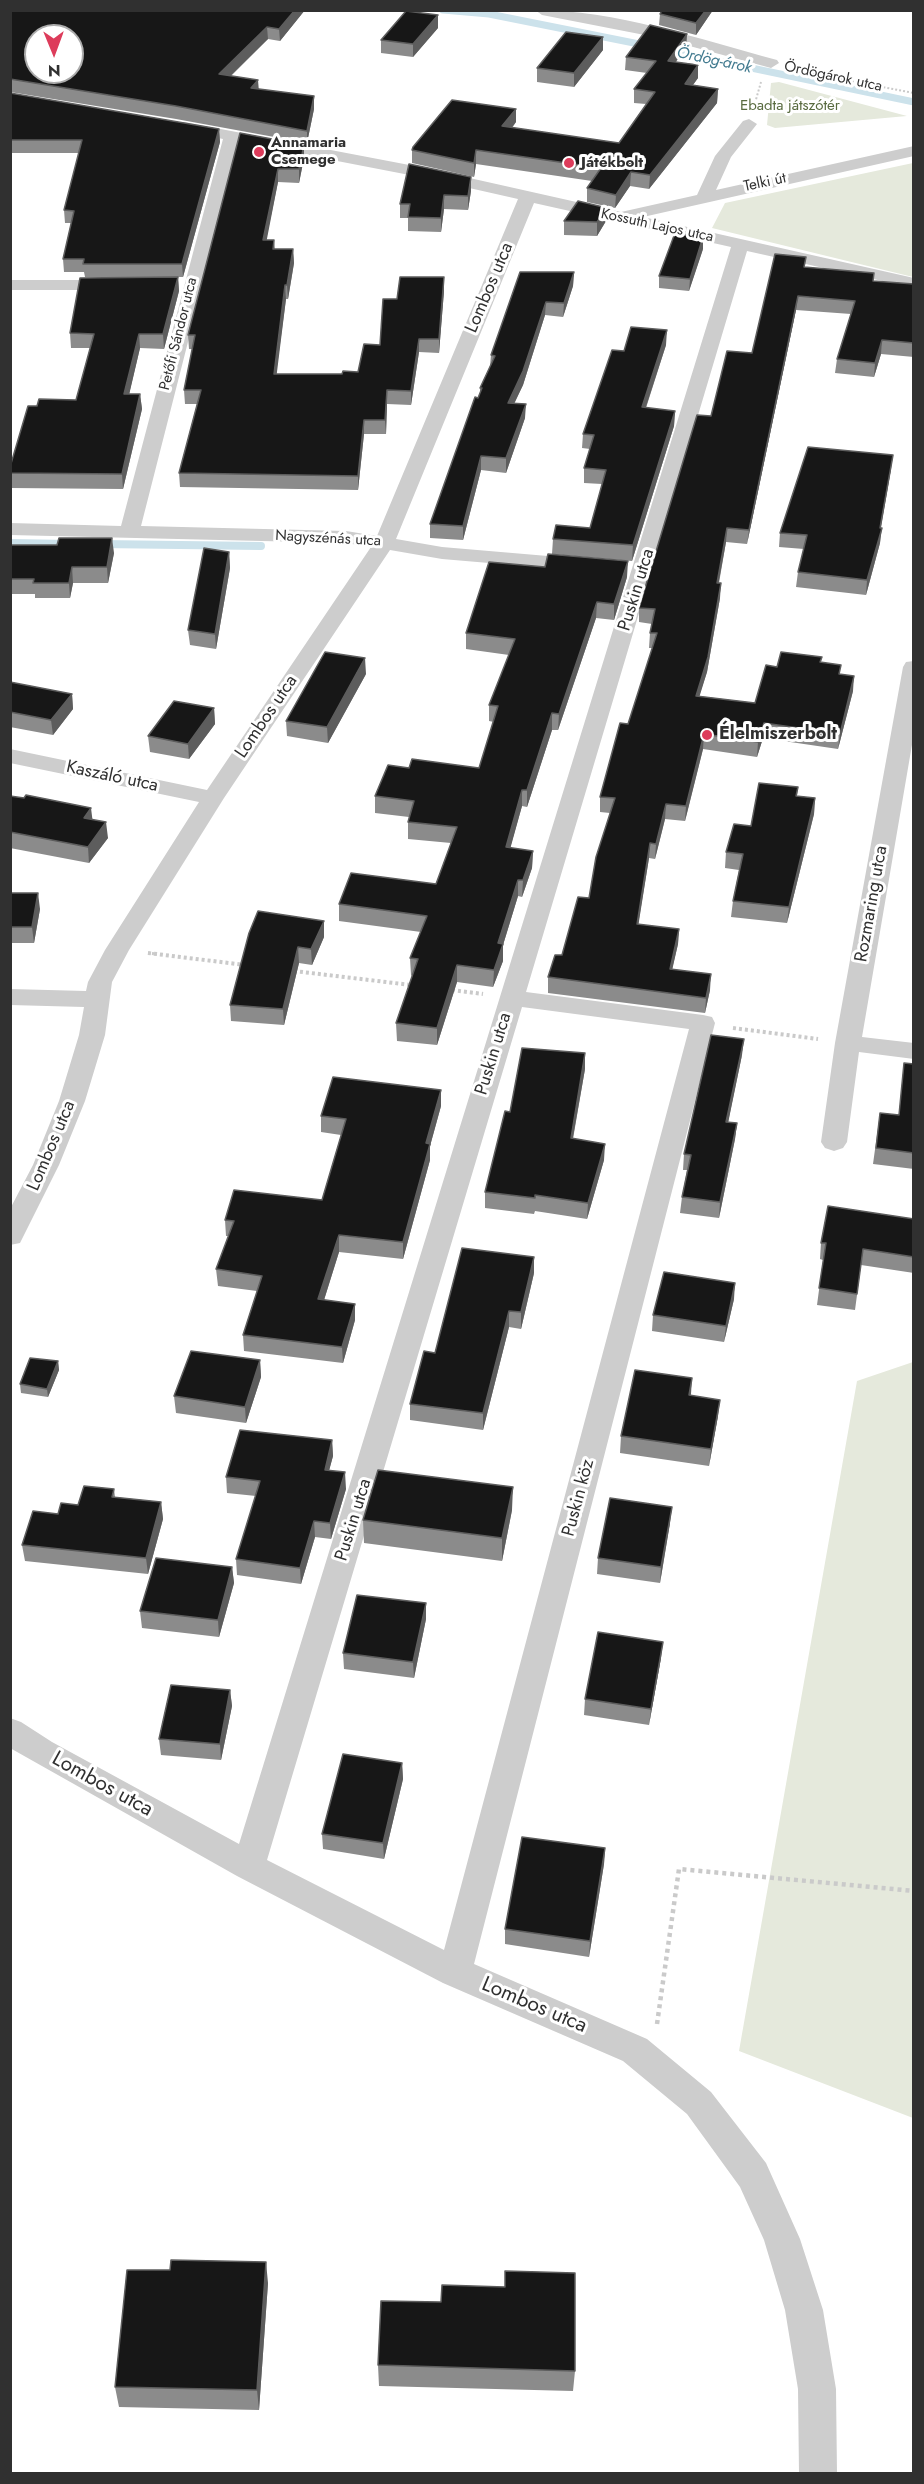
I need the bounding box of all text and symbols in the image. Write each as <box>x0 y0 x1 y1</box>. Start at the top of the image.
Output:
north arrow <box>24 24 84 84</box>
water label: Ördög-árok <box>675 44 753 78</box>
street label: Ördögárok utca <box>782 58 884 96</box>
text: N <box>48 59 61 82</box>
park label: Ebadta játszótér <box>740 97 840 115</box>
place label: Annamaria Csemege <box>271 134 346 169</box>
marker: Annamaria Csemege <box>252 145 266 159</box>
place label: Játékbolt <box>581 154 643 172</box>
marker: Játékbolt <box>562 156 576 170</box>
street label: Telki út <box>742 170 788 196</box>
street label: Kossuth Lajos utca <box>599 205 715 247</box>
street label: Lombos utca <box>461 240 519 336</box>
street label: Petőfi Sándor utca <box>156 276 202 392</box>
street label: Nagyszénás utca <box>275 527 381 551</box>
street label: Puskin utca <box>614 546 660 634</box>
street label: Lombos utca <box>231 671 303 763</box>
place label: Élelmiszerbolt <box>719 724 837 746</box>
marker: Élelmiszerbolt <box>700 728 714 742</box>
street label: Kaszáló utca <box>64 757 160 797</box>
street label: Rozmaring utca <box>851 844 893 964</box>
street label: Puskin utca <box>471 1010 517 1098</box>
street label: Lombos utca <box>23 1098 81 1194</box>
street label: Puskin köz <box>558 1457 600 1539</box>
street label: Puskin utca <box>331 1476 377 1564</box>
street label: Lombos utca <box>47 1747 157 1823</box>
street label: Lombos utca <box>478 1973 590 2039</box>

